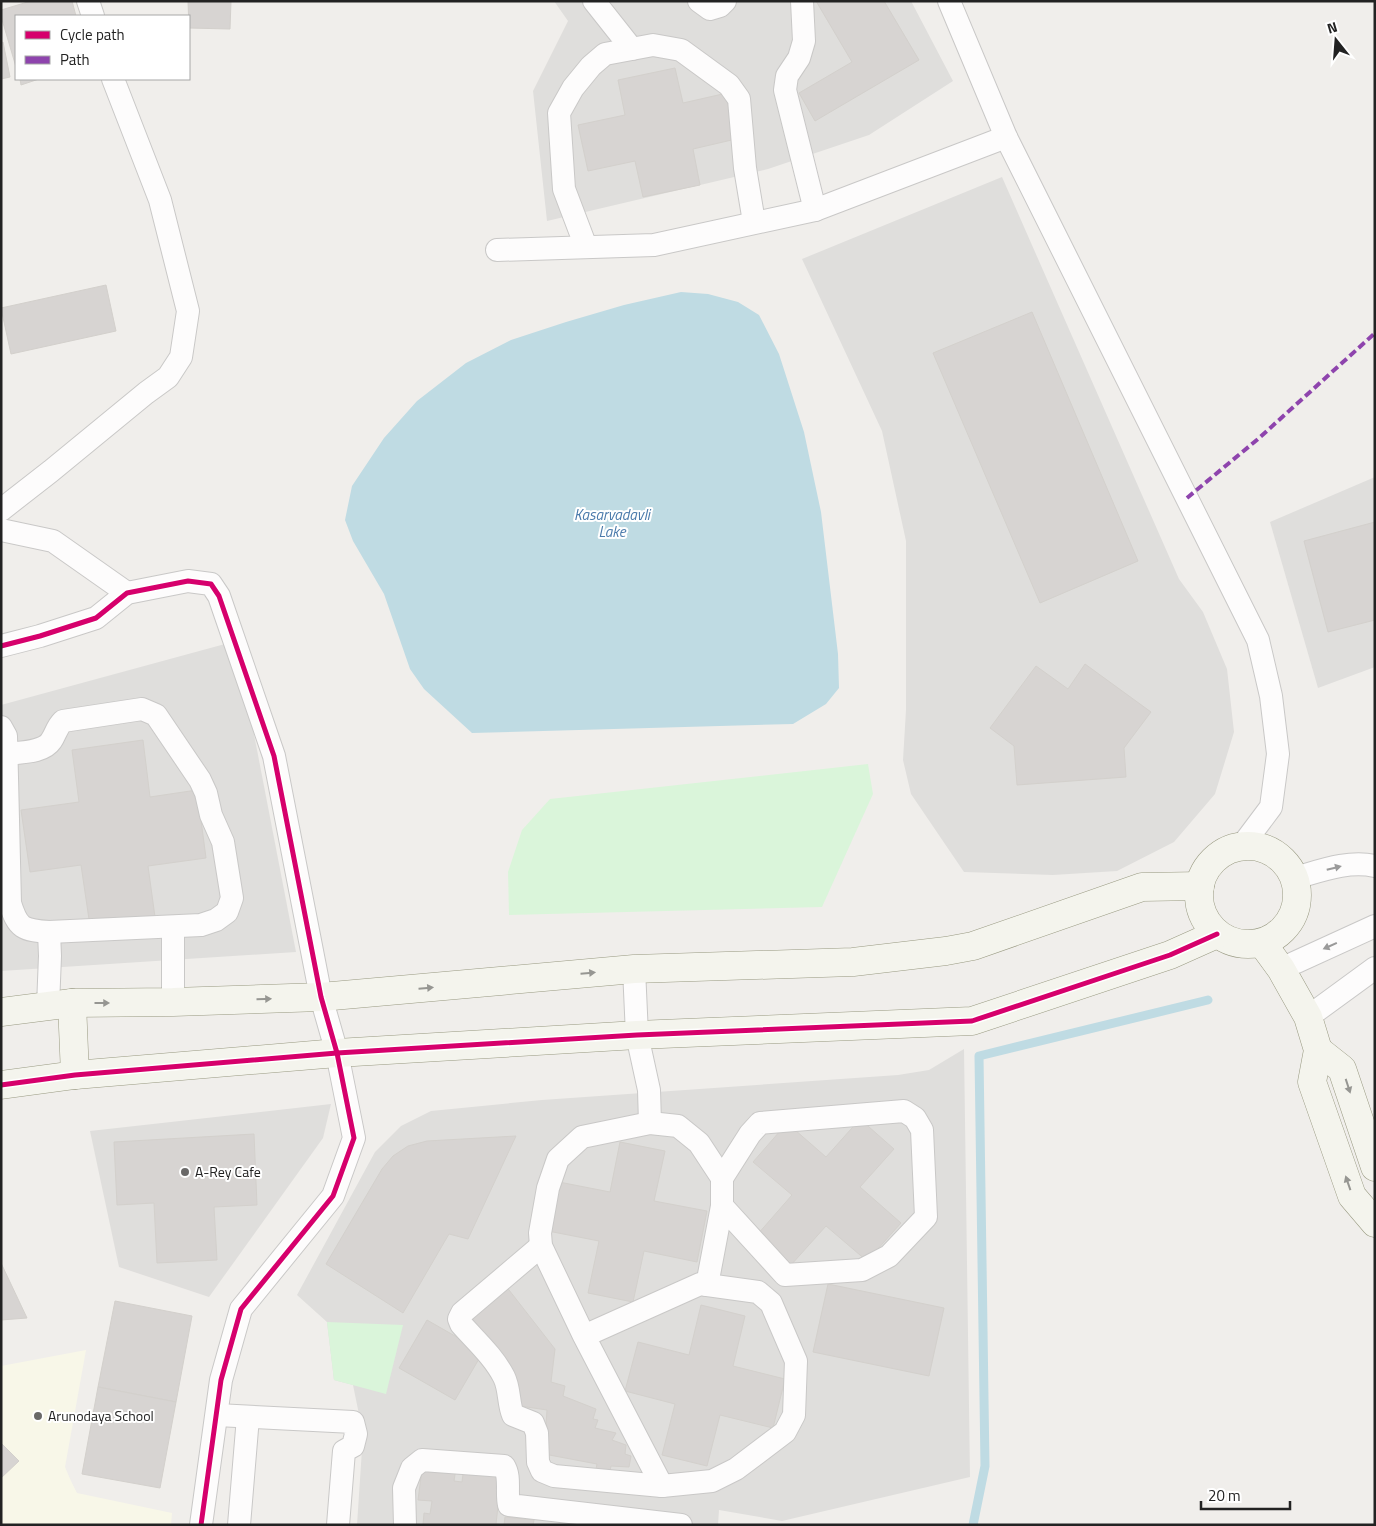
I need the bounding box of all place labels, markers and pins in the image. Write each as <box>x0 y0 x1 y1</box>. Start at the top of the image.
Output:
place label: A-Rey Cafe <box>195 1161 261 1182</box>
marker: A-Rey Cafe <box>179 1166 191 1178</box>
place label: Arunodaya School <box>48 1405 154 1426</box>
marker: Arunodaya School <box>32 1410 44 1422</box>

